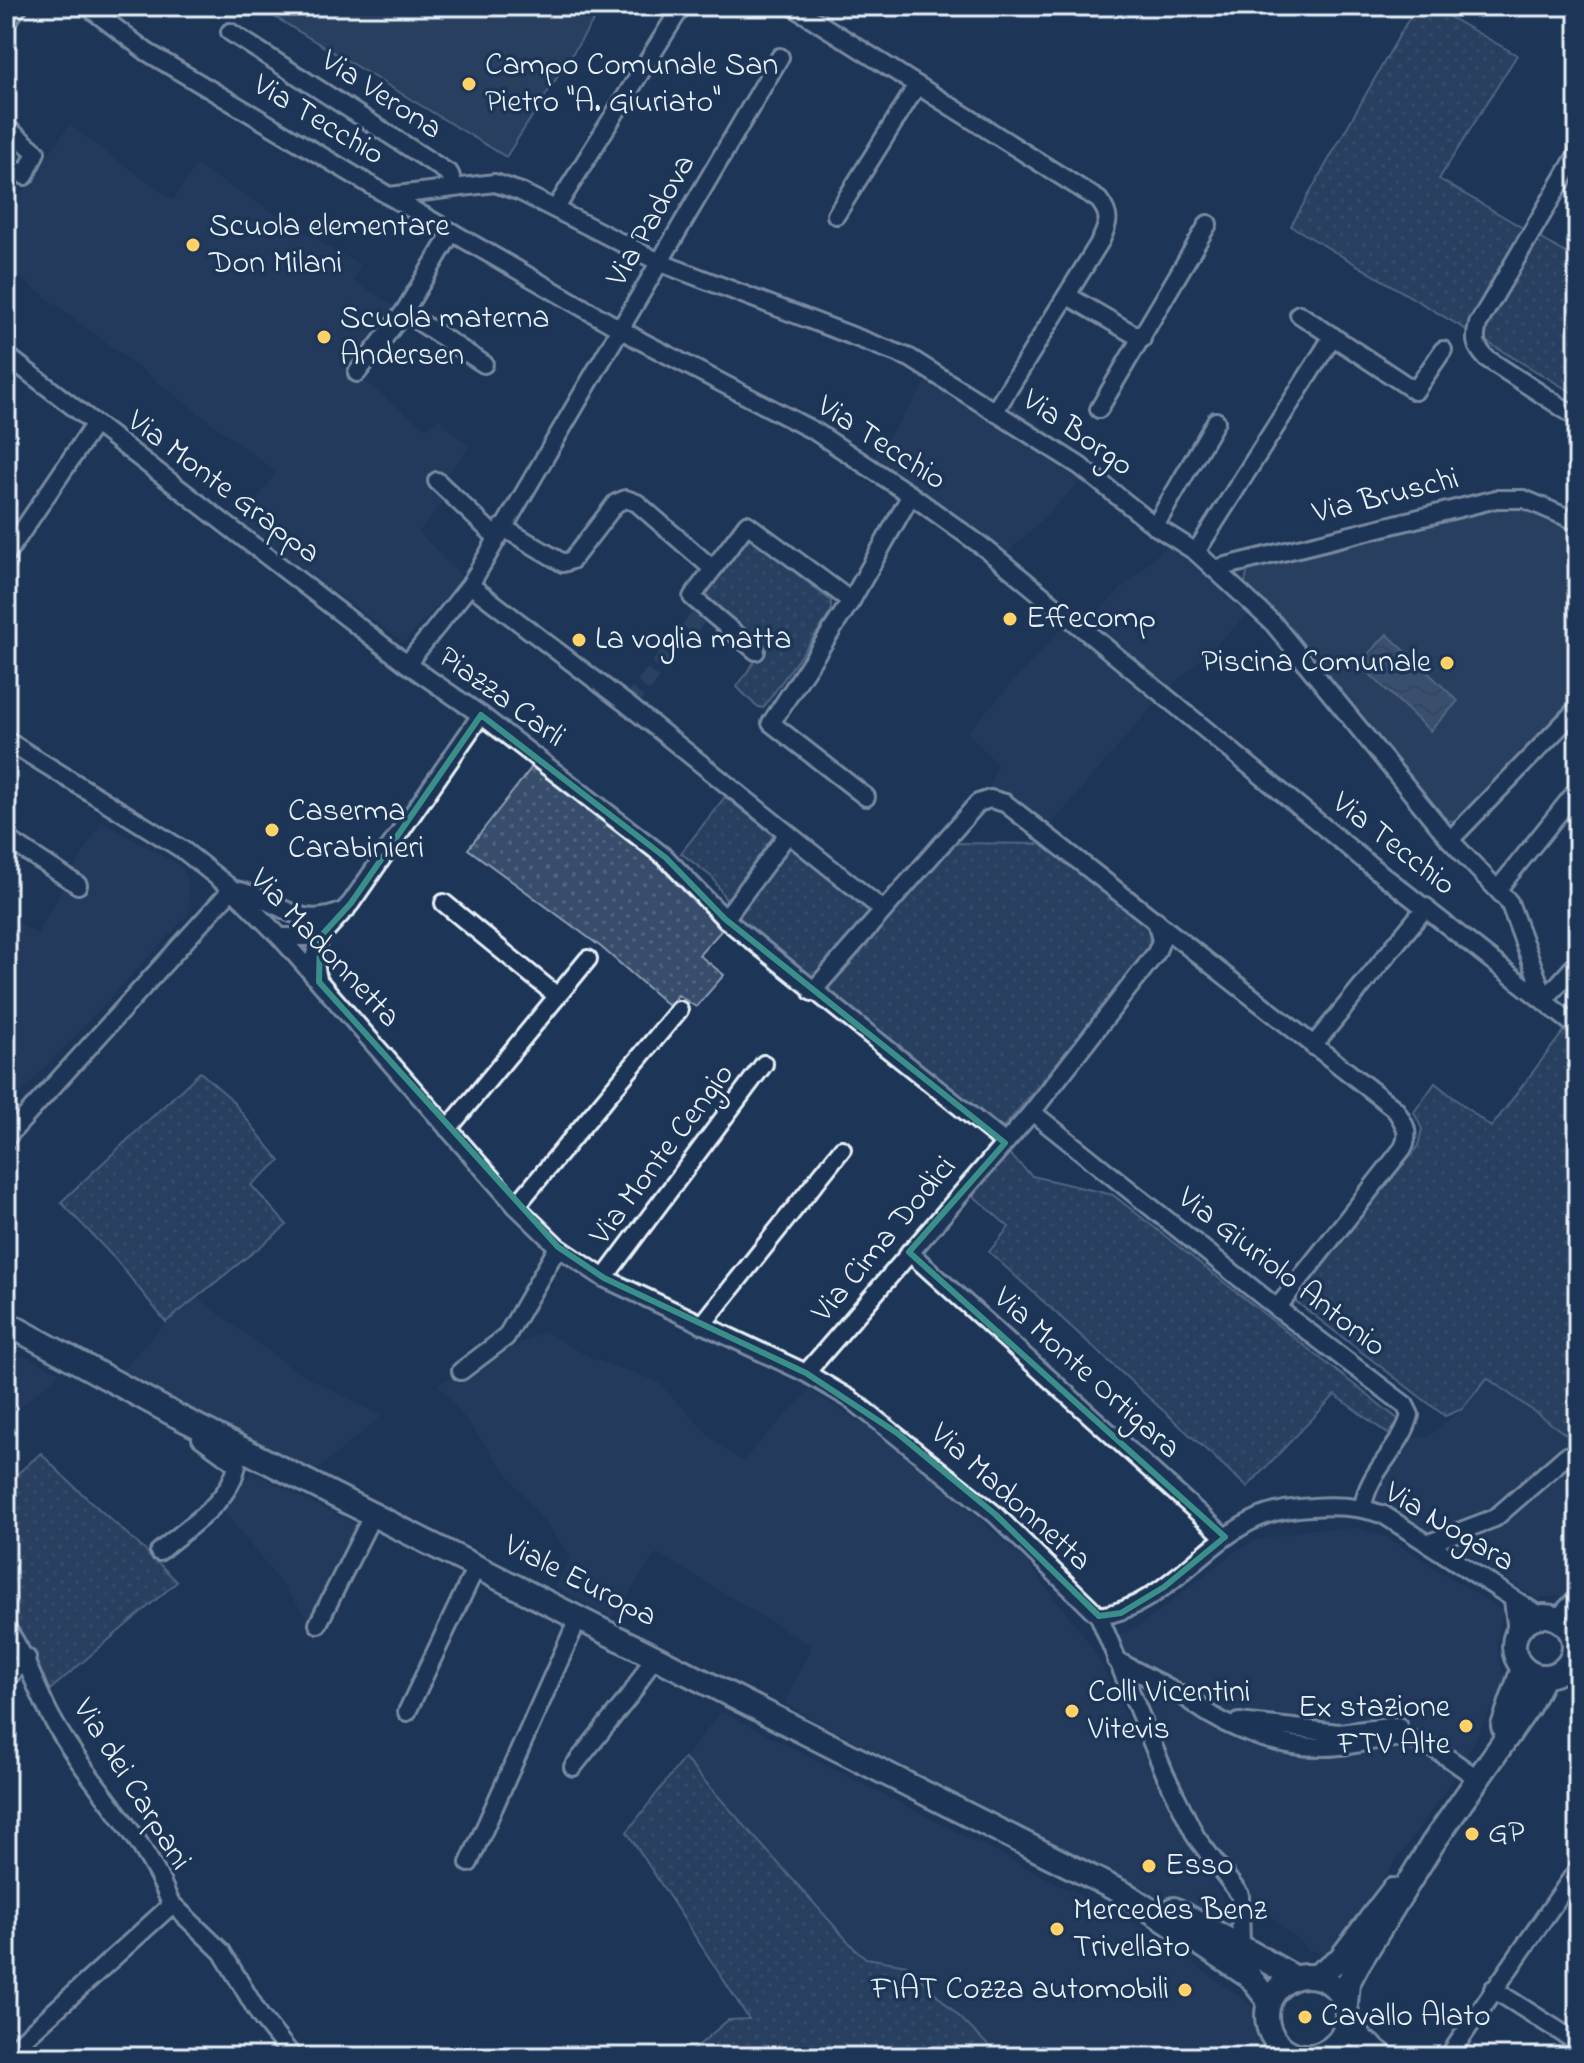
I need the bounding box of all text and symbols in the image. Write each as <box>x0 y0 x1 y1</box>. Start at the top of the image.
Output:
street label: Via Verona <box>310 39 451 153</box>
place label: Campo Comunale San Pietro "A. Giuriato" <box>485 43 778 127</box>
street label: Via Tecchio <box>242 63 393 179</box>
marker: Campo Comunale San Pietro "A. Giuriato" <box>460 75 478 93</box>
street label: Via Padova <box>595 146 709 297</box>
place label: Scuola elementare Don Milani <box>208 204 450 288</box>
marker: Scuola elementare Don Milani <box>184 236 202 254</box>
place label: Scuola materna Andersen <box>340 296 549 380</box>
marker: Scuola materna Andersen <box>315 328 333 346</box>
street label: Via Borgo <box>1011 378 1142 490</box>
street label: Via Tecchio <box>806 384 955 504</box>
street label: Via Monte Grappa <box>115 399 330 577</box>
street label: Via Bruschi <box>1307 456 1464 538</box>
place label: Effecomp <box>1026 596 1156 643</box>
marker: Effecomp <box>1001 610 1019 628</box>
place label: La voglia matta <box>595 617 792 664</box>
marker: La voglia matta <box>570 631 588 649</box>
street label: Piazza Carli <box>427 636 575 760</box>
place label: Piscina Comunale <box>1201 640 1432 687</box>
marker: Piscina Comunale <box>1438 654 1456 672</box>
street label: Via Tecchio <box>1320 781 1465 909</box>
place label: Caserma Carabinieri <box>288 789 424 873</box>
marker: Caserma Carabinieri <box>263 821 281 839</box>
street label: Via Madonnetta <box>237 858 411 1040</box>
street label: Via Monte Cengio <box>578 1054 747 1257</box>
street label: Via Cima Dodici <box>800 1146 969 1334</box>
street label: Via Giuriolo Antonio <box>1166 1176 1396 1370</box>
street label: Via Monte Ortigara <box>981 1276 1191 1471</box>
street label: Via Madonnetta <box>918 1412 1101 1584</box>
street label: Via Nogara <box>1374 1470 1523 1585</box>
street label: Viale Europa <box>494 1523 665 1641</box>
place label: Colli Vicentini Vitevis <box>1087 1670 1251 1754</box>
place label: Ex stazione FTV Alte <box>1298 1685 1451 1769</box>
street label: Via dei Carpani <box>59 1689 203 1880</box>
marker: Colli Vicentini Vitevis <box>1063 1702 1081 1720</box>
marker: Ex stazione FTV Alte <box>1457 1717 1475 1735</box>
place label: GP <box>1488 1811 1525 1858</box>
marker: GP <box>1463 1825 1481 1843</box>
place label: Esso <box>1165 1843 1234 1890</box>
marker: Esso <box>1140 1857 1158 1875</box>
place label: Mercedes Benz Trivellato <box>1073 1888 1267 1972</box>
marker: Mercedes Benz Trivellato <box>1048 1920 1066 1938</box>
place label: FIAT Cozza automobili <box>870 1967 1169 2014</box>
marker: FIAT Cozza automobili <box>1176 1981 1194 1999</box>
place label: Cavallo Alato <box>1321 1994 1491 2041</box>
marker: Cavallo Alato <box>1296 2008 1314 2026</box>

